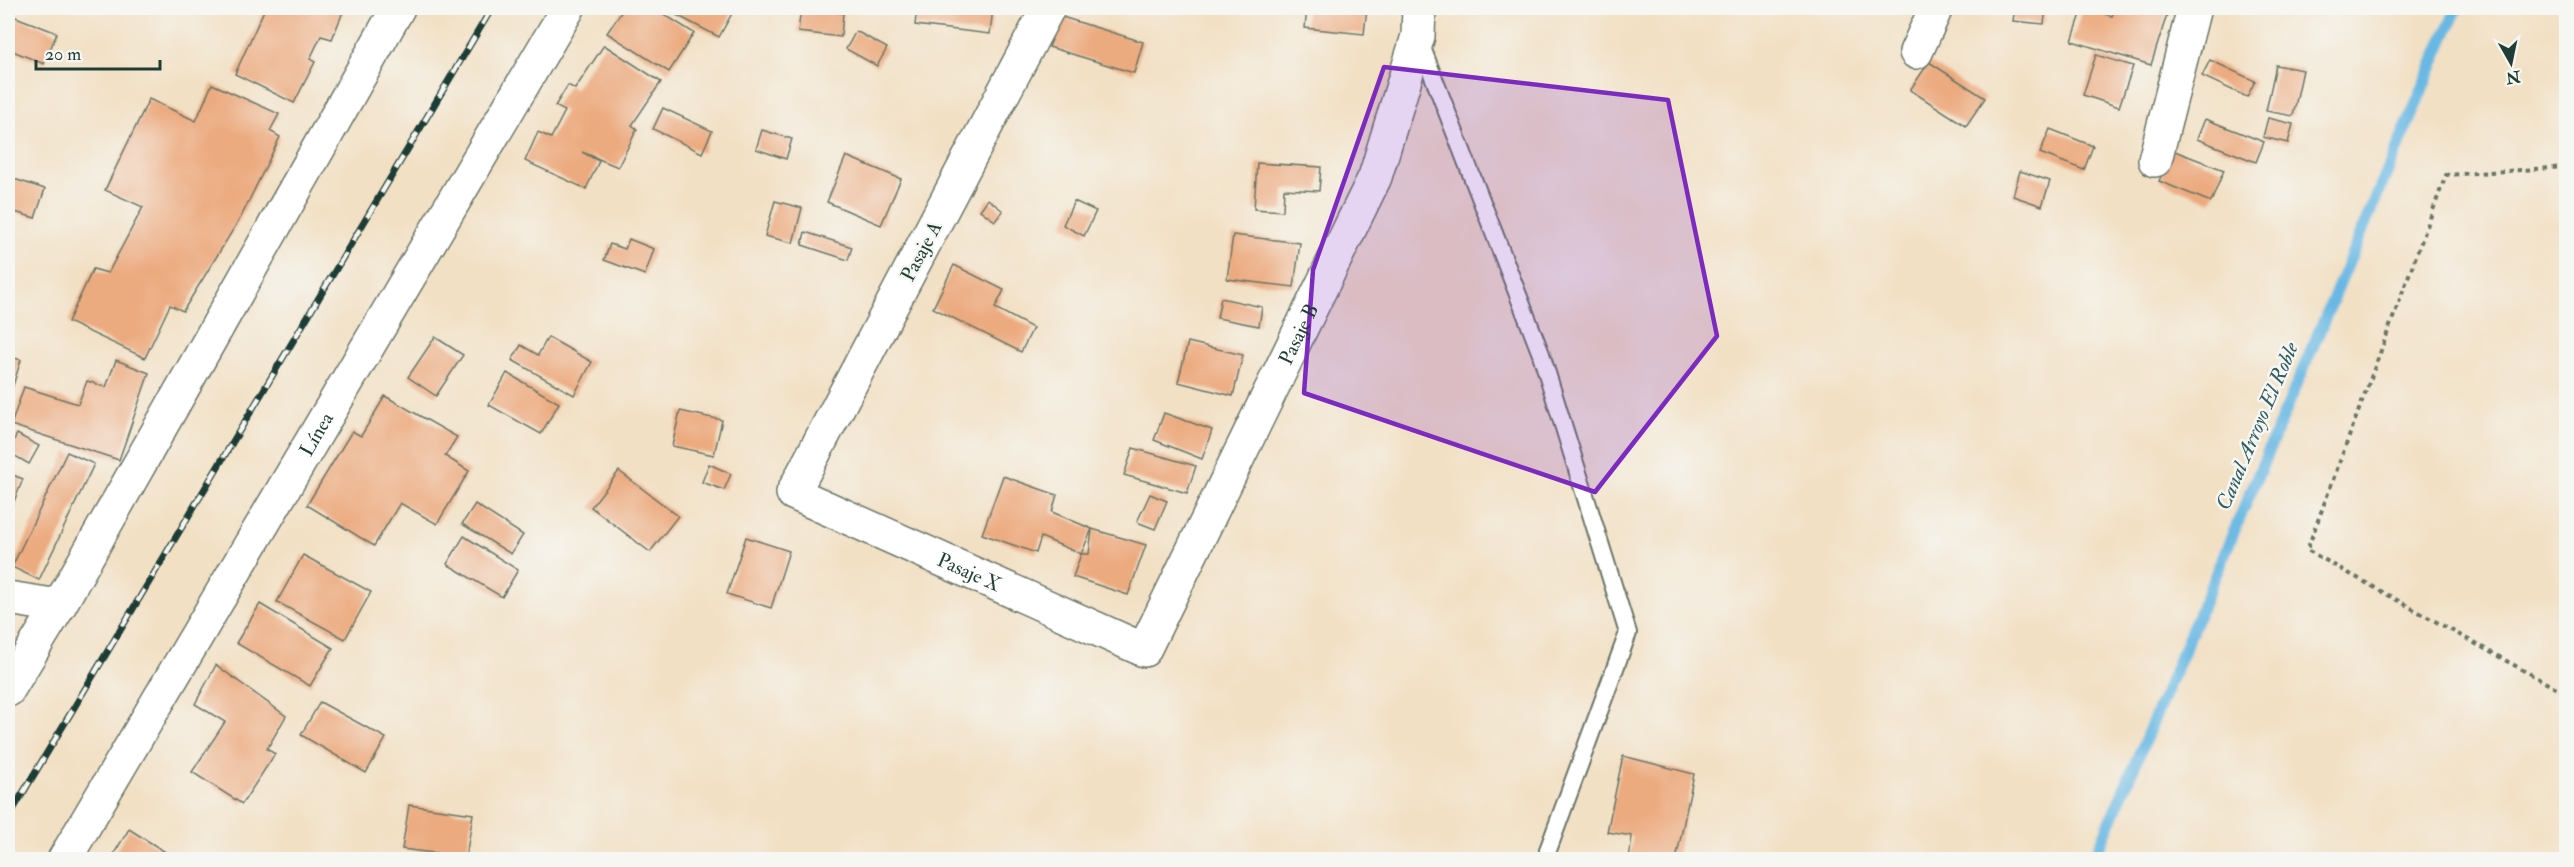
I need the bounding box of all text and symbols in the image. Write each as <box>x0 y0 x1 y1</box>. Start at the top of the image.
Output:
scale bar <box>36 33 160 71</box>
north arrow <box>2481 33 2541 93</box>
text: 20 m <box>45 43 81 66</box>
text: N <box>2504 66 2523 88</box>
street label: Pasaje A <box>895 217 948 286</box>
street label: Pasaje B <box>1273 300 1324 369</box>
water label: Canal Arroyo El Roble <box>2210 337 2305 514</box>
street label: Línea <box>294 407 339 461</box>
street label: Pasaje X <box>933 547 1005 598</box>

